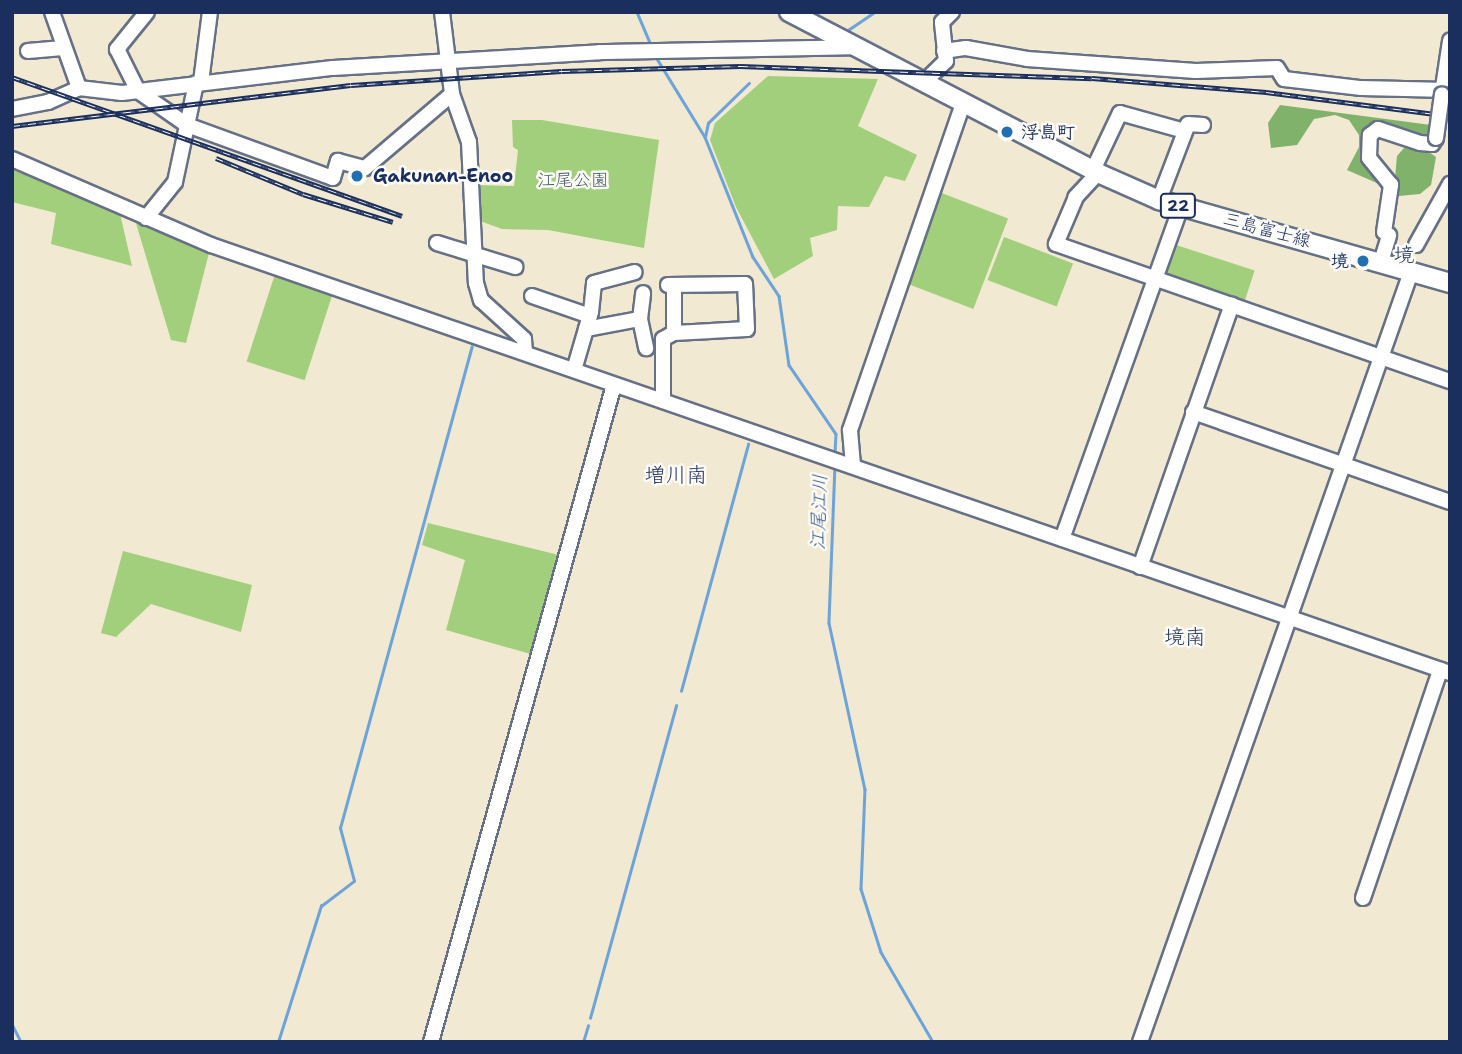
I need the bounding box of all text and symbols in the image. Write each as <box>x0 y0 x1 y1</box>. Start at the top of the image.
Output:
place label: 浮島町 <box>1021 121 1075 143</box>
marker: 浮島町 <box>999 124 1015 140</box>
place label: Gakunan-Enoo <box>373 165 513 187</box>
marker: Gakunan-Enoo <box>347 166 367 186</box>
park label: 江尾公園 <box>537 169 609 191</box>
road number: 22 <box>1159 194 1197 218</box>
street label: 三島富士線 <box>1221 208 1313 252</box>
district label: 境 <box>1394 242 1414 268</box>
place label: 境 <box>1331 250 1349 272</box>
marker: 境 <box>1355 253 1371 269</box>
district label: 増川南 <box>645 462 707 488</box>
water label: 江尾江川 <box>806 474 832 550</box>
district label: 境南 <box>1164 624 1206 650</box>

